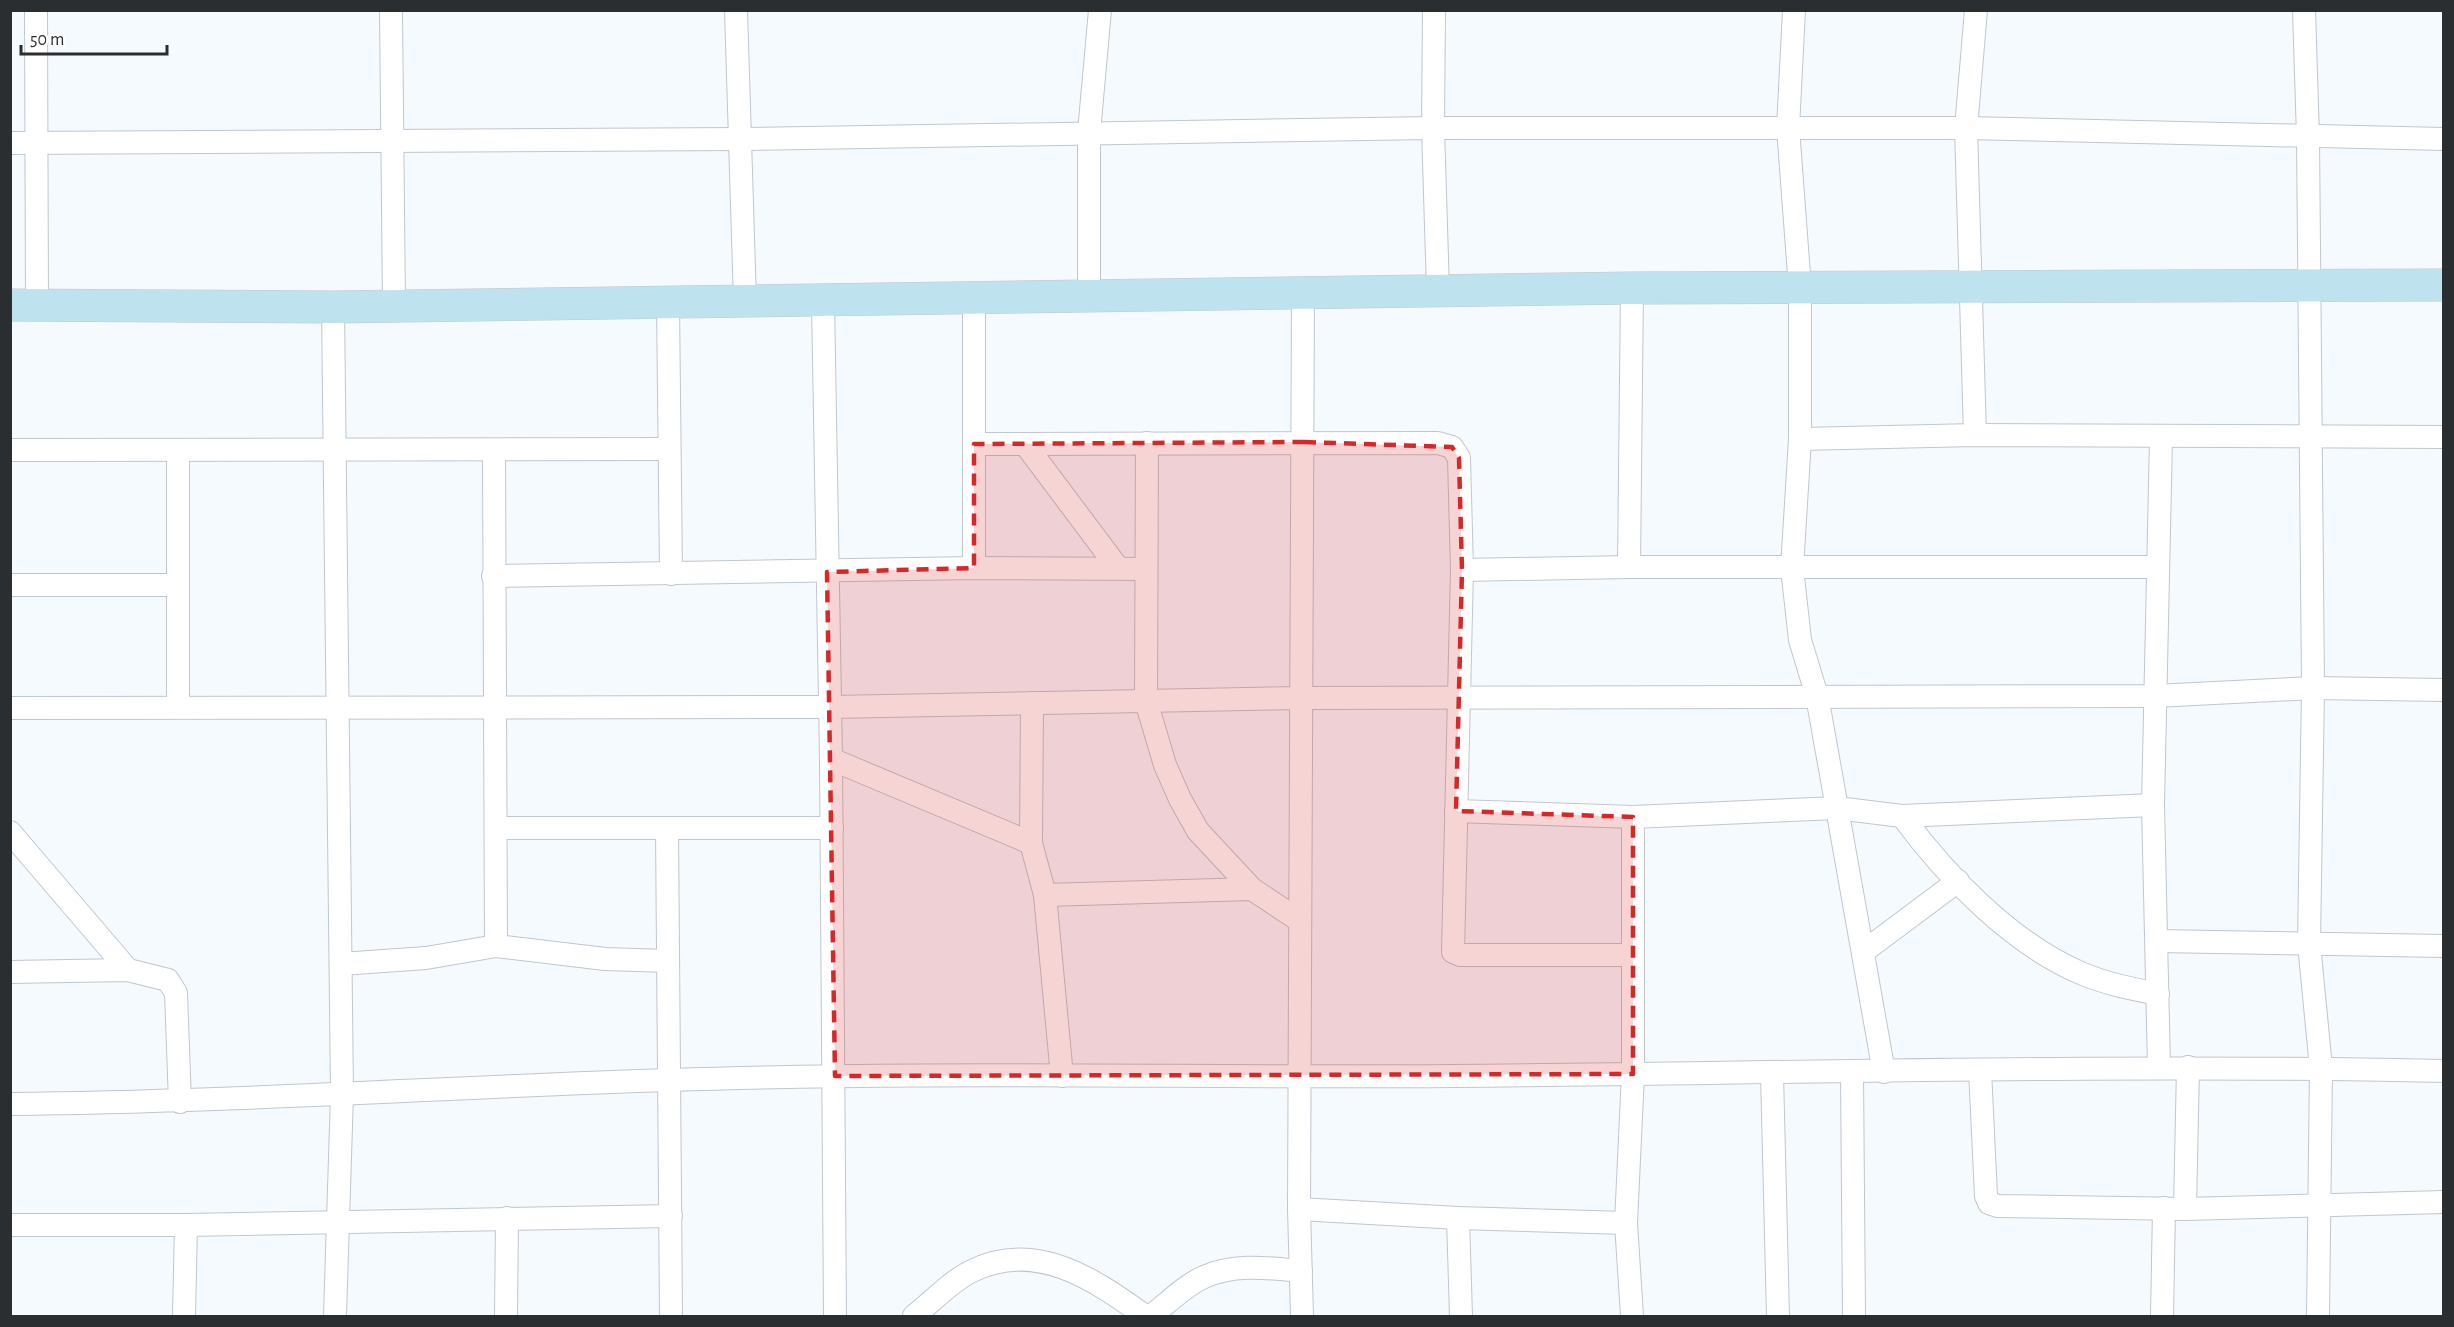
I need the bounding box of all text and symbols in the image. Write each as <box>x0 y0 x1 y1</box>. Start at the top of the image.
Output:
scale bar <box>21 18 166 56</box>
text: 50 m <box>30 31 64 49</box>

